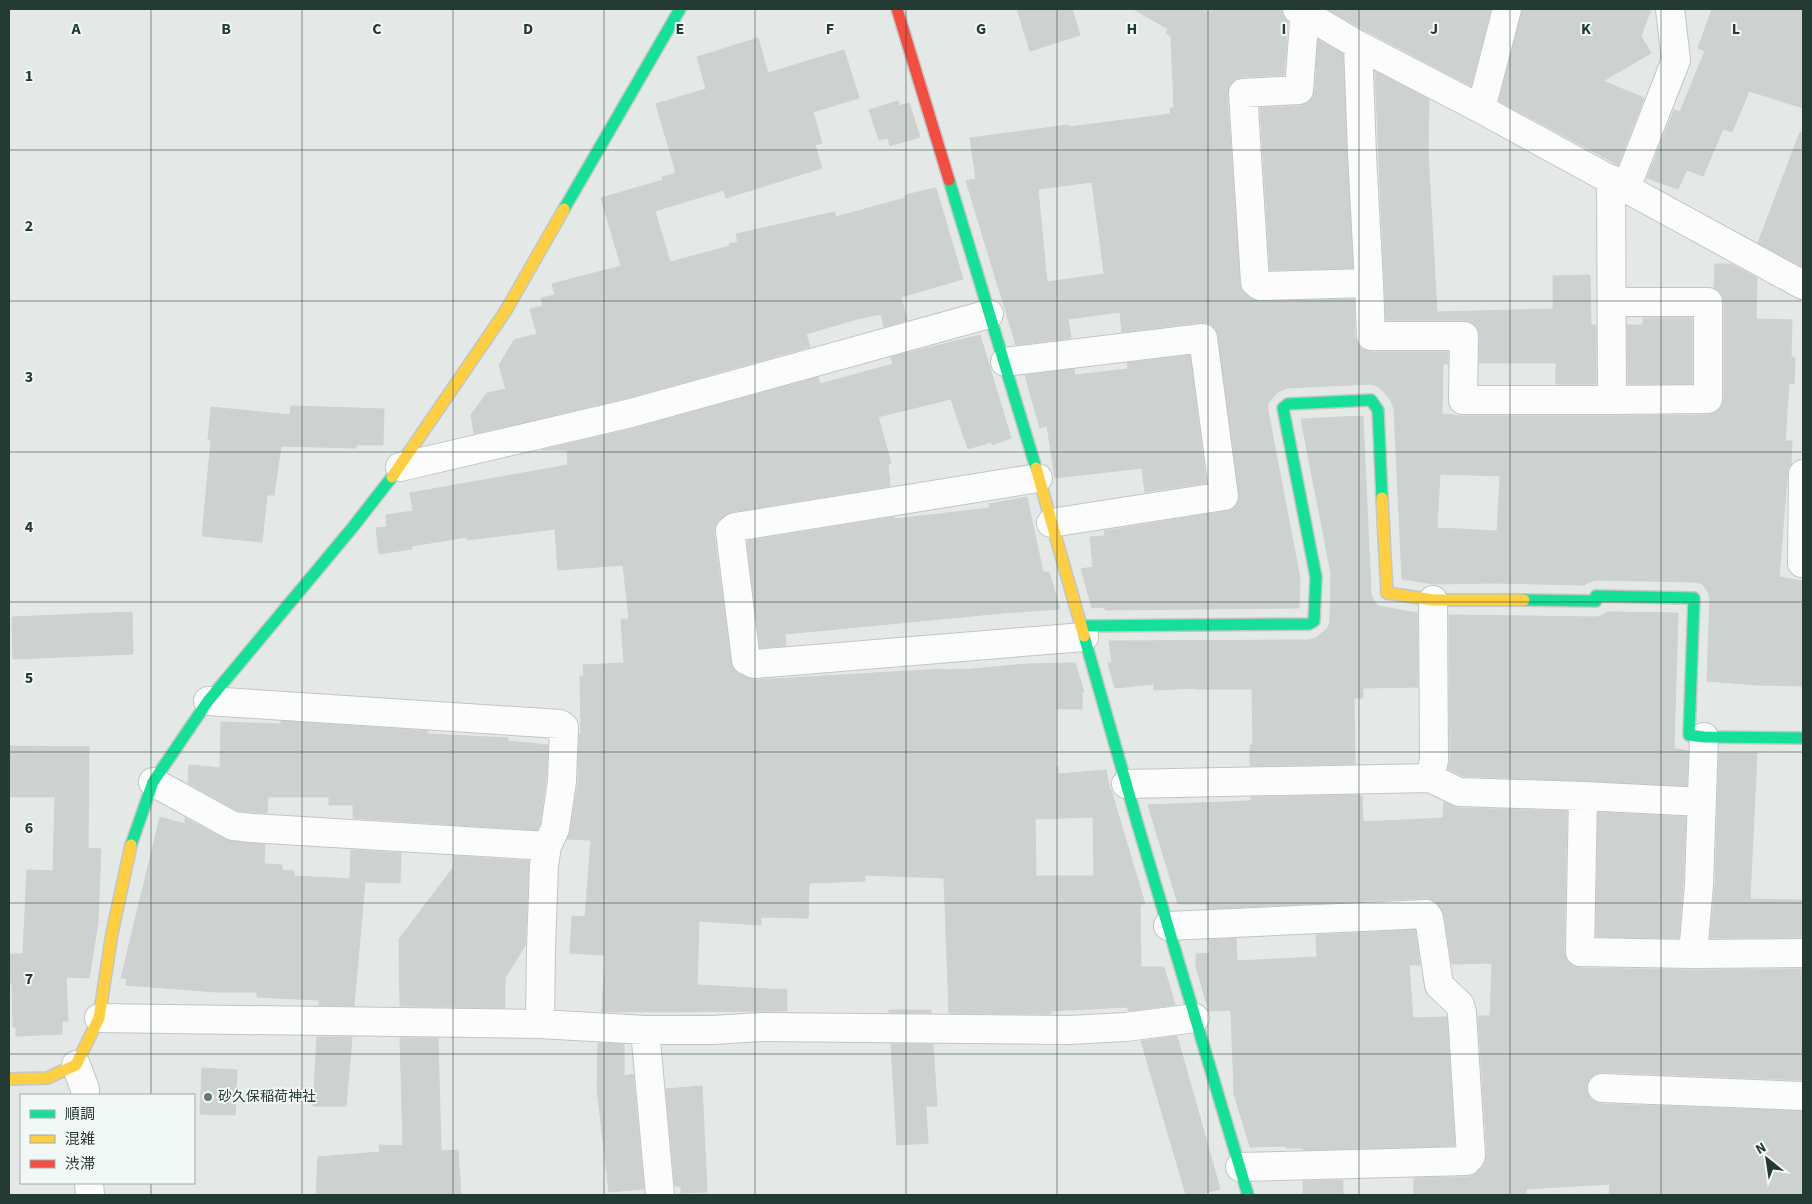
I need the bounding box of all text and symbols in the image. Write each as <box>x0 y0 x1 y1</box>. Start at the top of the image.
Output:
text: A <box>70 18 81 40</box>
text: B <box>221 18 231 40</box>
text: C <box>372 18 382 40</box>
text: D <box>523 18 533 40</box>
text: E <box>676 18 684 40</box>
text: F <box>826 18 834 40</box>
text: G <box>976 18 986 40</box>
text: H <box>1127 18 1137 40</box>
text: I <box>1282 18 1286 40</box>
text: J <box>1430 18 1438 40</box>
text: K <box>1581 18 1591 40</box>
text: L <box>1732 18 1740 40</box>
text: 1 <box>25 65 33 87</box>
text: 2 <box>25 215 33 237</box>
text: 3 <box>25 366 33 388</box>
text: 4 <box>25 516 34 538</box>
text: 5 <box>25 667 33 689</box>
text: 6 <box>25 817 33 839</box>
text: 7 <box>25 968 33 990</box>
place label: 砂久保稲荷神社 <box>218 1087 316 1107</box>
marker: 砂久保稲荷神社 <box>202 1091 214 1103</box>
legend <box>20 1094 195 1184</box>
text: 順調 <box>65 1104 95 1125</box>
text: 混雑 <box>65 1129 95 1150</box>
north arrow <box>1742 1134 1792 1184</box>
text: N <box>1752 1138 1770 1160</box>
text: 渋滞 <box>65 1154 95 1175</box>

